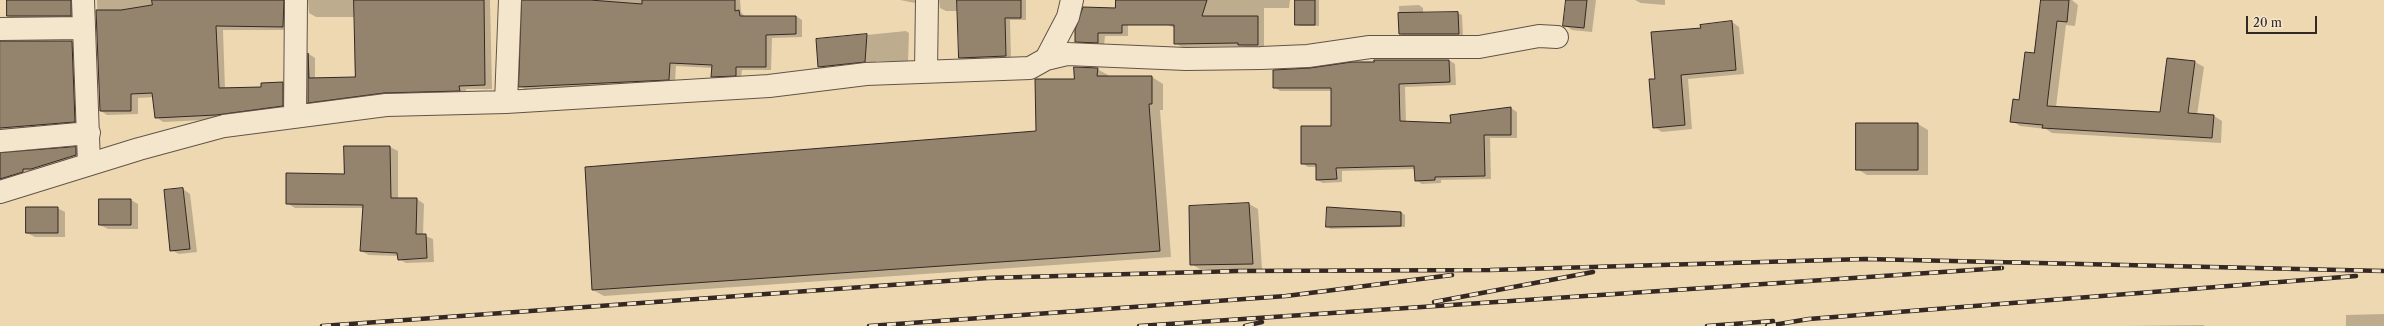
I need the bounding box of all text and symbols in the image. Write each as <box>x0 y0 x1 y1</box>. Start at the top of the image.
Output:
scale bar <box>2248 8 2319 34</box>
text: 20 m <box>2253 15 2282 30</box>

